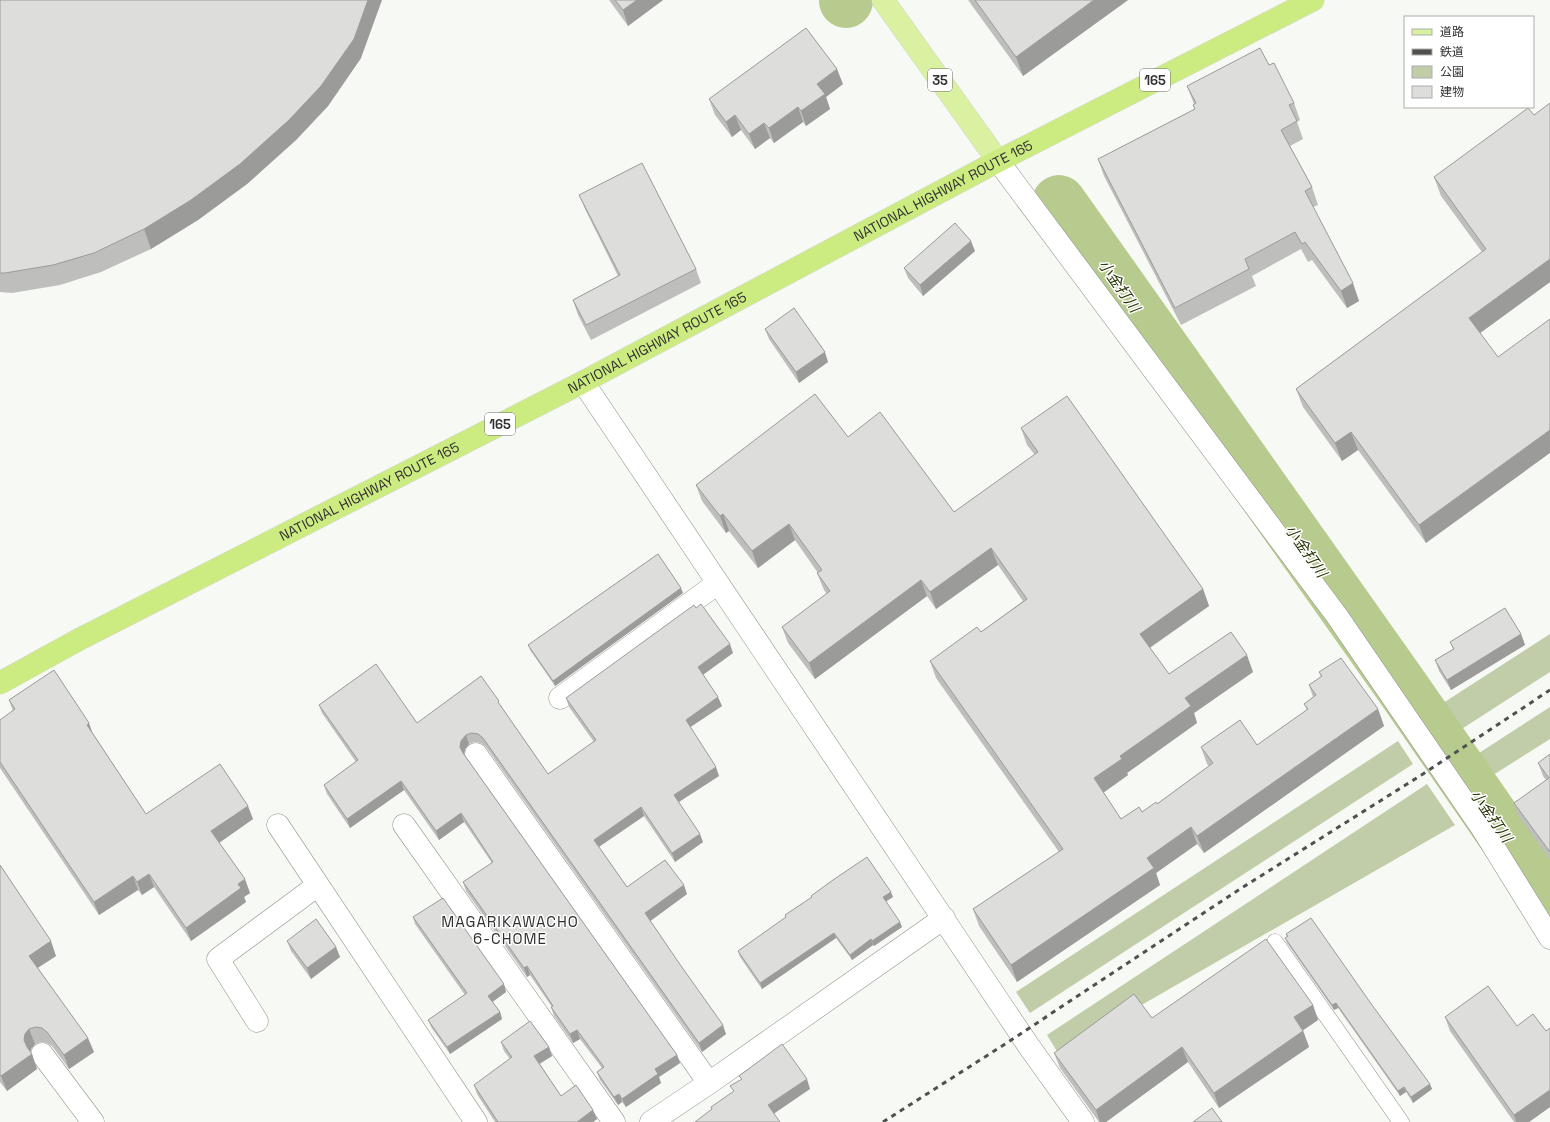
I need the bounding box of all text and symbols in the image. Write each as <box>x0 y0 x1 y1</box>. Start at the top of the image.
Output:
legend <box>1404 16 1534 108</box>
text: 道路 <box>1440 24 1464 40</box>
text: 鉄道 <box>1440 44 1464 60</box>
text: 公園 <box>1440 64 1464 80</box>
road number: 35 <box>928 69 952 91</box>
road number: 165 <box>1140 69 1170 91</box>
text: 建物 <box>1440 84 1464 100</box>
street label: NATIONAL HIGHWAY ROUTE 165 <box>851 136 1036 245</box>
water label: 小金打川 <box>1094 256 1146 317</box>
street label: NATIONAL HIGHWAY ROUTE 165 <box>565 288 749 397</box>
road number: 165 <box>485 413 515 435</box>
street label: NATIONAL HIGHWAY ROUTE 165 <box>276 438 462 545</box>
water label: 小金打川 <box>1281 521 1333 582</box>
water label: 小金打川 <box>1466 786 1518 847</box>
district label: MAGARIKAWACHO 6-CHOME <box>441 912 579 948</box>

